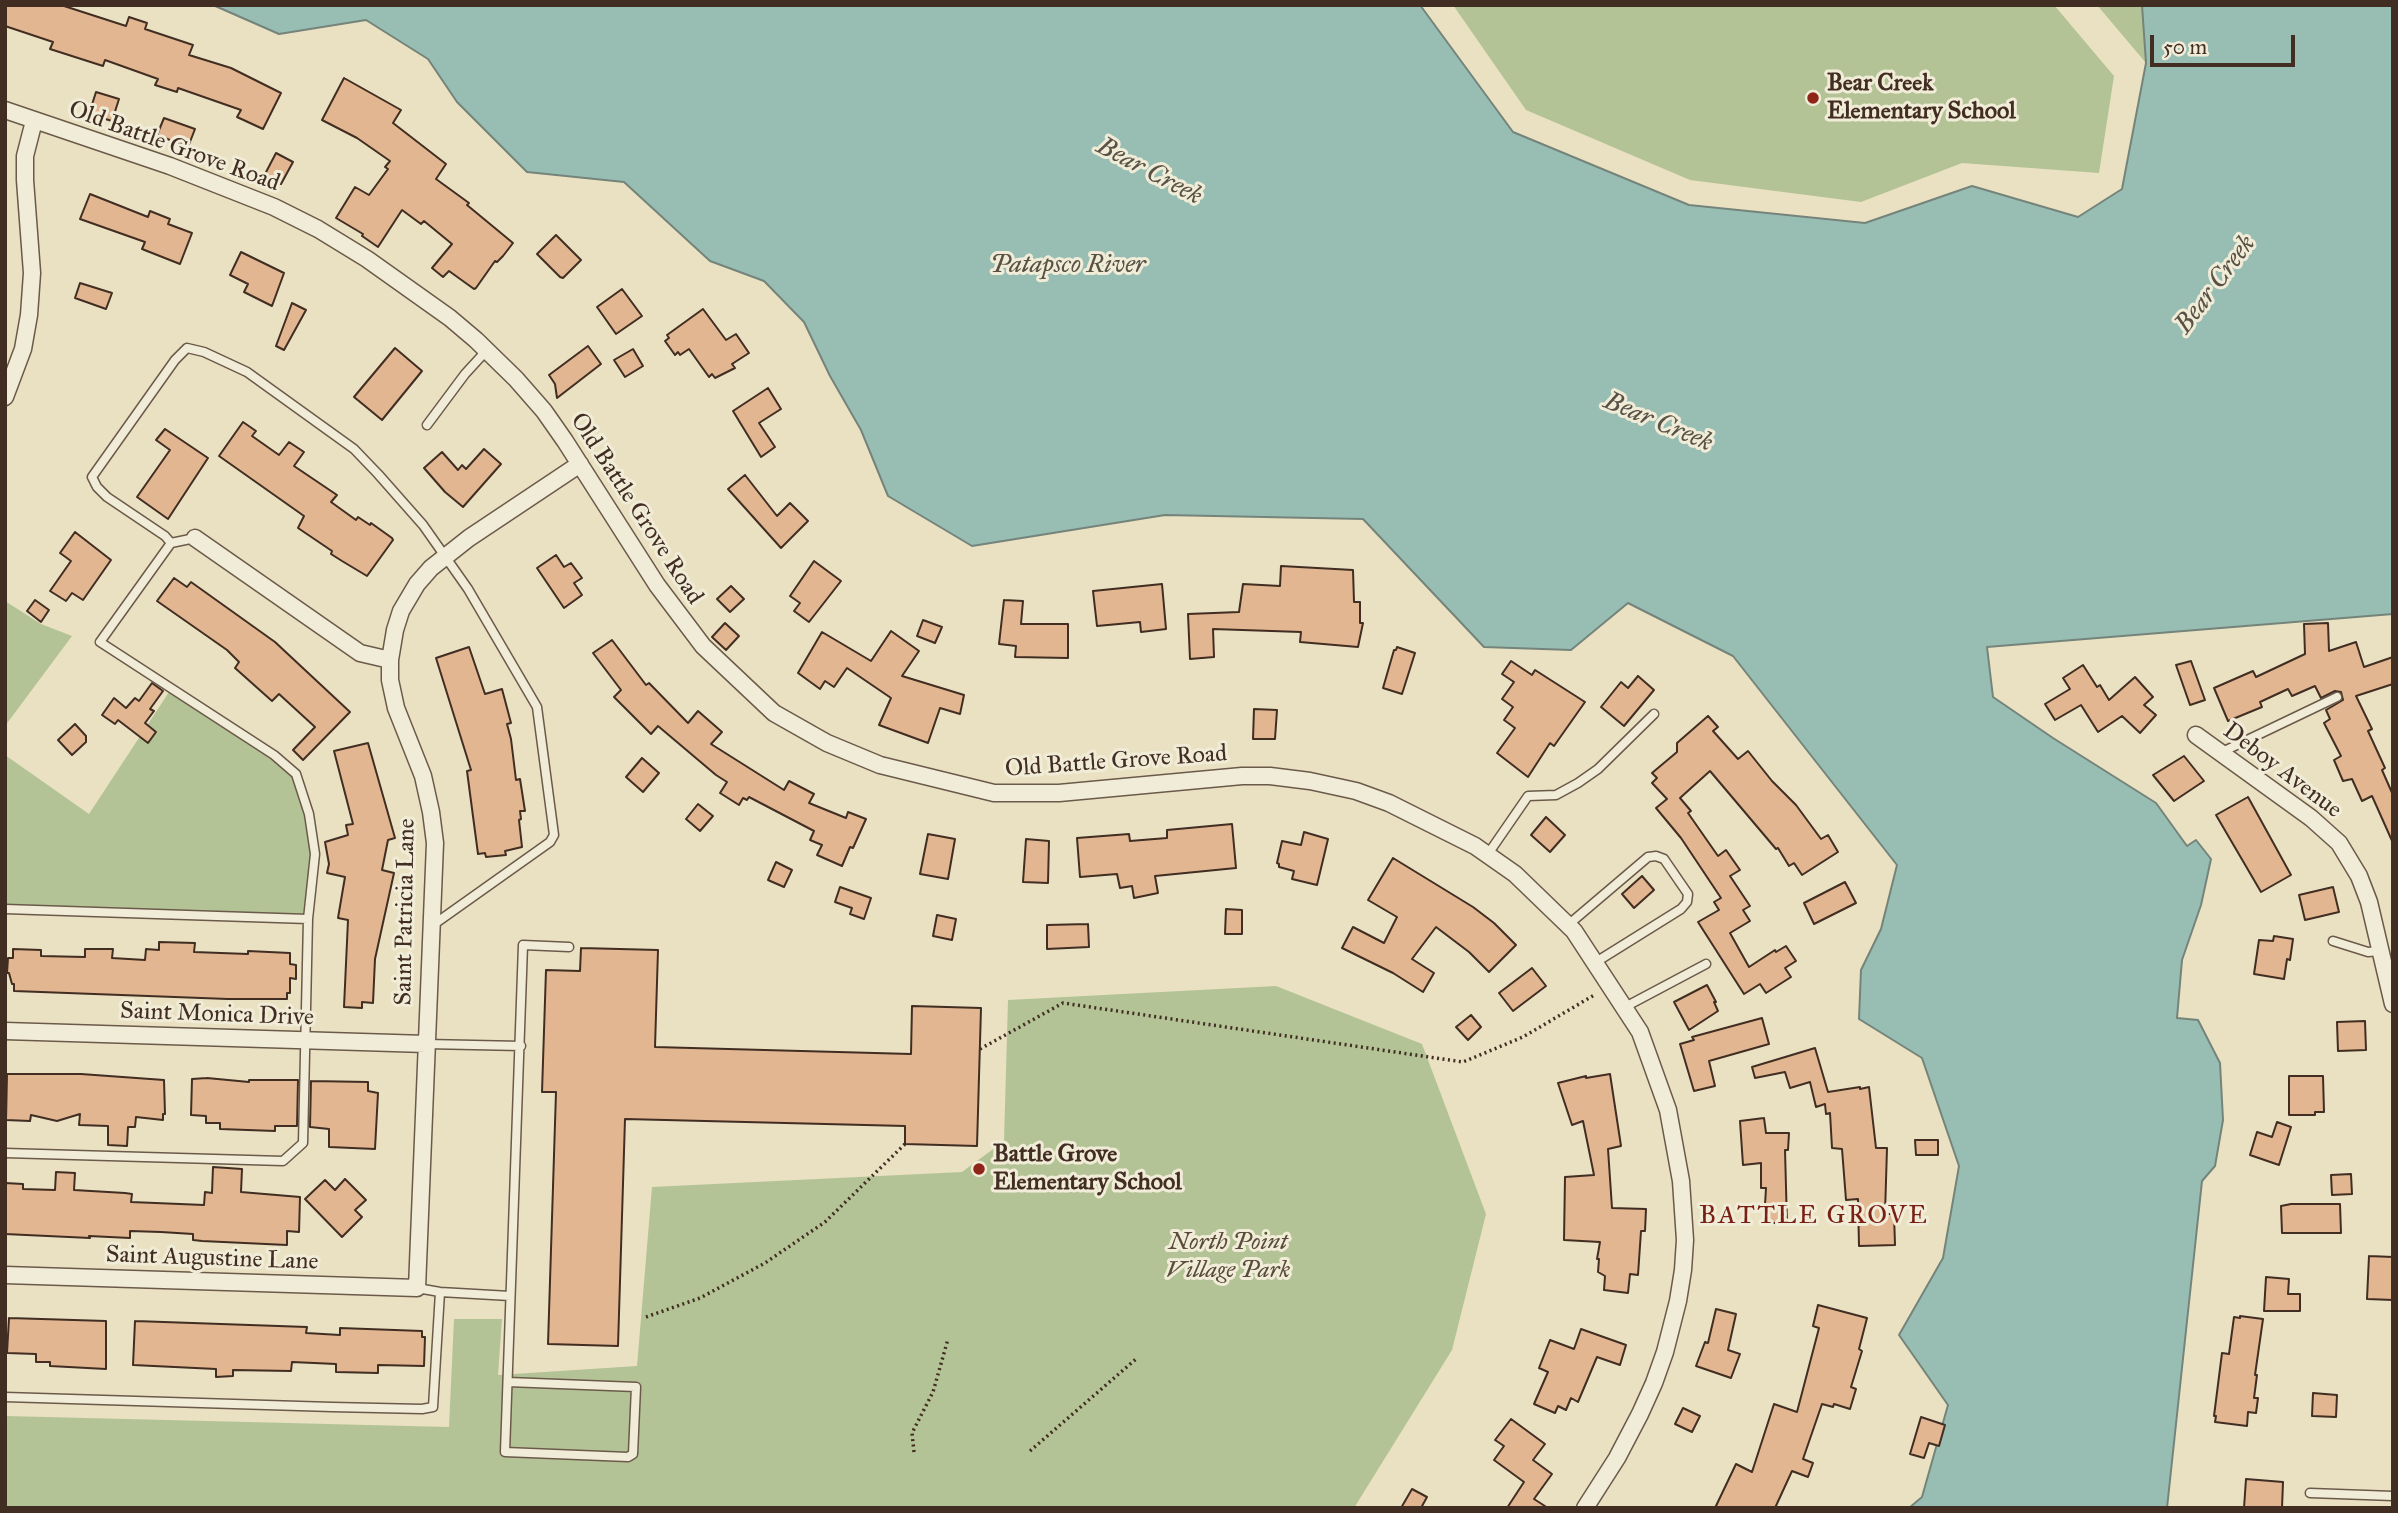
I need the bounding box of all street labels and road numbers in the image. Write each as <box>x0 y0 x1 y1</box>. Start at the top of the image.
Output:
street label: Old Battle Grove Road <box>65 95 283 199</box>
street label: Old Battle Grove Road <box>563 408 709 610</box>
street label: Deboy Avenue <box>2217 717 2347 825</box>
street label: Old Battle Grove Road <box>1004 740 1228 784</box>
street label: Saint Patricia Lane <box>390 818 422 1006</box>
street label: Saint Monica Drive <box>119 997 315 1033</box>
street label: Saint Augustine Lane <box>105 1241 319 1277</box>

